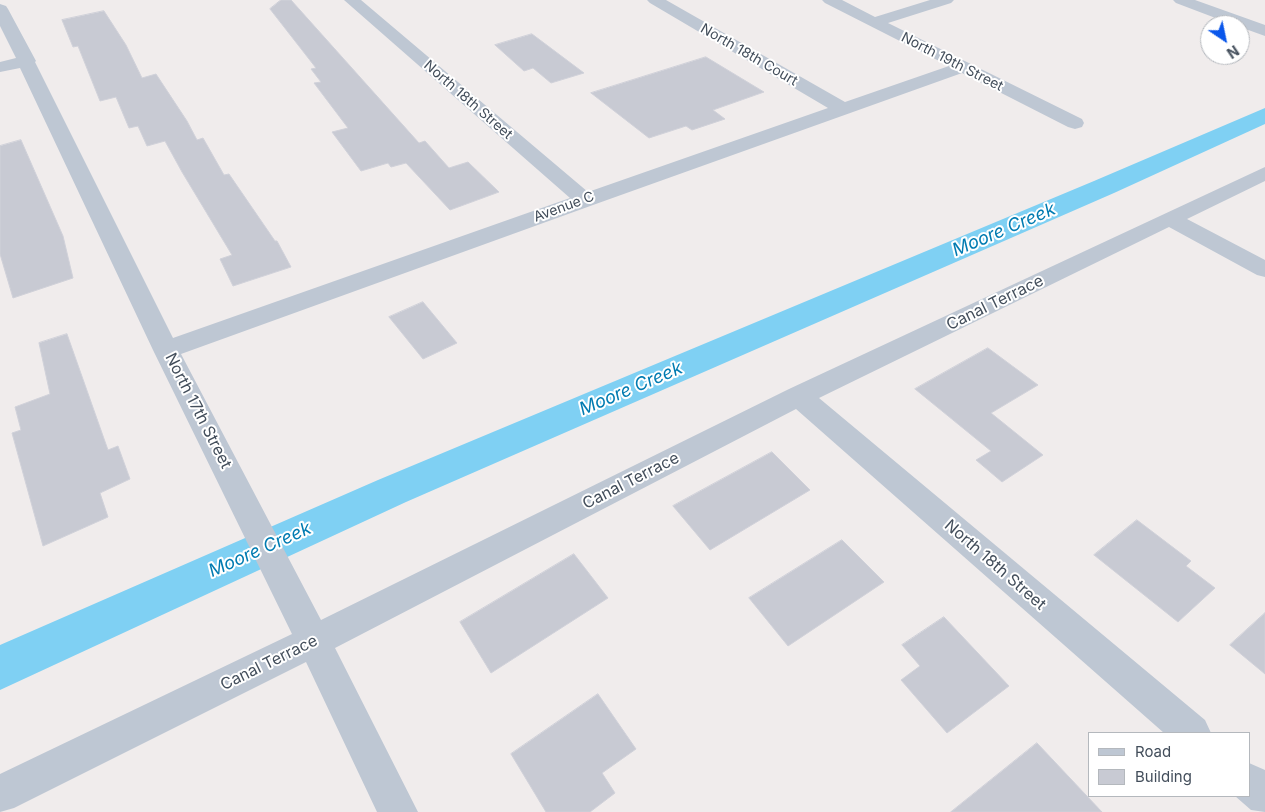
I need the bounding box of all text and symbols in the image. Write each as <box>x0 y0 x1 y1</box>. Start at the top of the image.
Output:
north arrow <box>1200 15 1250 65</box>
street label: North 18th Court <box>697 20 801 90</box>
street label: North 19th Street <box>898 29 1006 95</box>
text: N <box>1224 42 1242 62</box>
street label: North 18th Street <box>420 57 516 143</box>
street label: Avenue C <box>531 188 597 226</box>
water label: Moore Creek <box>949 199 1059 261</box>
street label: Canal Terrace <box>943 271 1047 335</box>
street label: North 17th Street <box>161 350 235 472</box>
water label: Moore Creek <box>576 358 686 420</box>
street label: Canal Terrace <box>580 448 682 514</box>
street label: North 18th Street <box>940 516 1050 614</box>
water label: Moore Creek <box>205 518 315 582</box>
street label: Canal Terrace <box>217 631 321 695</box>
legend <box>1088 732 1250 797</box>
text: Road <box>1135 742 1171 761</box>
text: Building <box>1135 767 1192 786</box>

